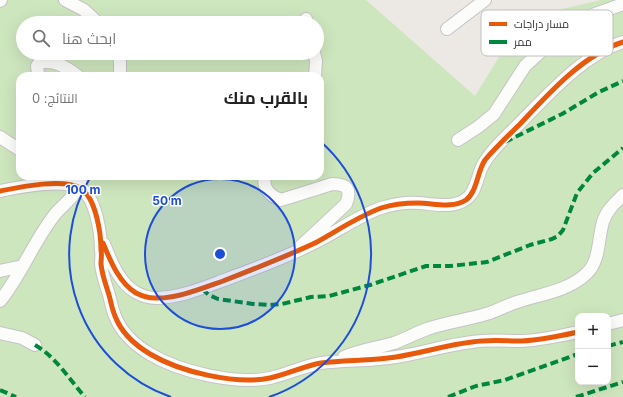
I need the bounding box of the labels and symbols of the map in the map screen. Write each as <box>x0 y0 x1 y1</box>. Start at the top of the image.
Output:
legend <box>481 10 613 56</box>
text: مسار دراجات <box>514 17 569 31</box>
text: ممر <box>513 35 532 49</box>
text: 100 m <box>65 182 101 197</box>
text: 50 m <box>152 193 182 208</box>
centre of rings <box>213 247 227 261</box>

